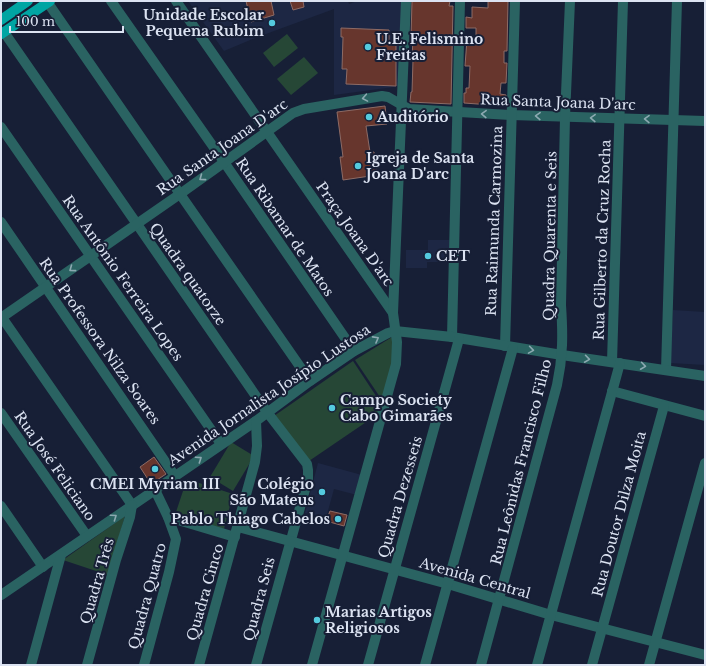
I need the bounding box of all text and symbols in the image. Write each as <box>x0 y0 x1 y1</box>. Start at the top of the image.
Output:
place label: Unidade Escolar Pequena Rubim <box>143 6 265 40</box>
scale bar <box>10 8 123 34</box>
text: 100 m <box>16 14 55 29</box>
marker: Unidade Escolar Pequena Rubim <box>267 18 277 28</box>
place label: U.E. Felismino Freitas <box>376 30 483 64</box>
marker: U.E. Felismino Freitas <box>363 42 373 52</box>
street label: Rua Santa Joana D'arc <box>480 90 637 114</box>
one-way arrow <box>362 93 368 102</box>
street label: Rua Santa Joana D'arc <box>153 95 291 199</box>
place label: Auditório <box>376 108 449 126</box>
one-way arrow <box>481 110 487 118</box>
marker: Auditório <box>364 112 374 122</box>
one-way arrow <box>535 112 541 120</box>
one-way arrow <box>590 113 596 122</box>
one-way arrow <box>644 115 650 123</box>
street label: Rua Raimunda Carmozina <box>482 125 506 316</box>
street label: Rua Gilberto da Cruz Rocha <box>589 139 615 341</box>
place label: Igreja de Santa Joana D'arc <box>363 149 474 183</box>
street label: Quadra Quarenta e Seis <box>540 151 560 321</box>
street label: Rua Ribamar de Matos <box>232 154 338 300</box>
marker: Igreja de Santa Joana D'arc <box>353 161 363 171</box>
one-way arrow <box>199 173 206 180</box>
street label: Praça Joana D'arc <box>312 178 398 290</box>
street label: Rua Antônio Ferreira Lopes <box>59 192 187 364</box>
street label: Quadra quatorze <box>146 219 230 329</box>
place label: CET <box>436 247 470 265</box>
marker: CET <box>423 251 433 261</box>
street label: Rua Professora Nilza Soares <box>36 254 164 428</box>
one-way arrow <box>69 264 76 271</box>
street label: Avenida Jornalista Josípio Lustosa <box>164 320 374 470</box>
one-way arrow <box>372 337 379 344</box>
one-way arrow <box>528 345 534 354</box>
one-way arrow <box>584 354 591 363</box>
street label: Rua Leônidas Francisco Filho <box>487 357 555 567</box>
one-way arrow <box>640 361 646 370</box>
place label: Campo Society Cabo Gimarães <box>340 391 453 425</box>
marker: Campo Society Cabo Gimarães <box>327 403 337 413</box>
street label: Rua José Feliciano <box>10 408 100 524</box>
street label: Rua Doutor Dilza Moita <box>588 429 650 599</box>
street label: Quadra Dezesseis <box>374 434 426 560</box>
one-way arrow <box>195 456 202 464</box>
marker: CMEI Myriam III <box>150 464 160 474</box>
place label: CMEI Myriam III <box>90 475 220 493</box>
place label: Colégio São Mateus <box>230 475 314 509</box>
marker: Colégio São Mateus <box>317 487 327 497</box>
place label: Pablo Thiago Cabelos <box>171 510 330 528</box>
marker: Pablo Thiago Cabelos <box>333 514 343 524</box>
one-way arrow <box>109 515 116 522</box>
street label: Quadra Três <box>76 536 118 626</box>
street label: Quadra Quatro <box>124 541 170 651</box>
street label: Quadra Cinco <box>183 541 227 643</box>
street label: Avenida Central <box>416 553 533 603</box>
street label: Quadra Seis <box>239 555 279 643</box>
place label: Marias Artigos Religiosos <box>325 603 432 637</box>
marker: Marias Artigos Religiosos <box>312 615 322 625</box>

